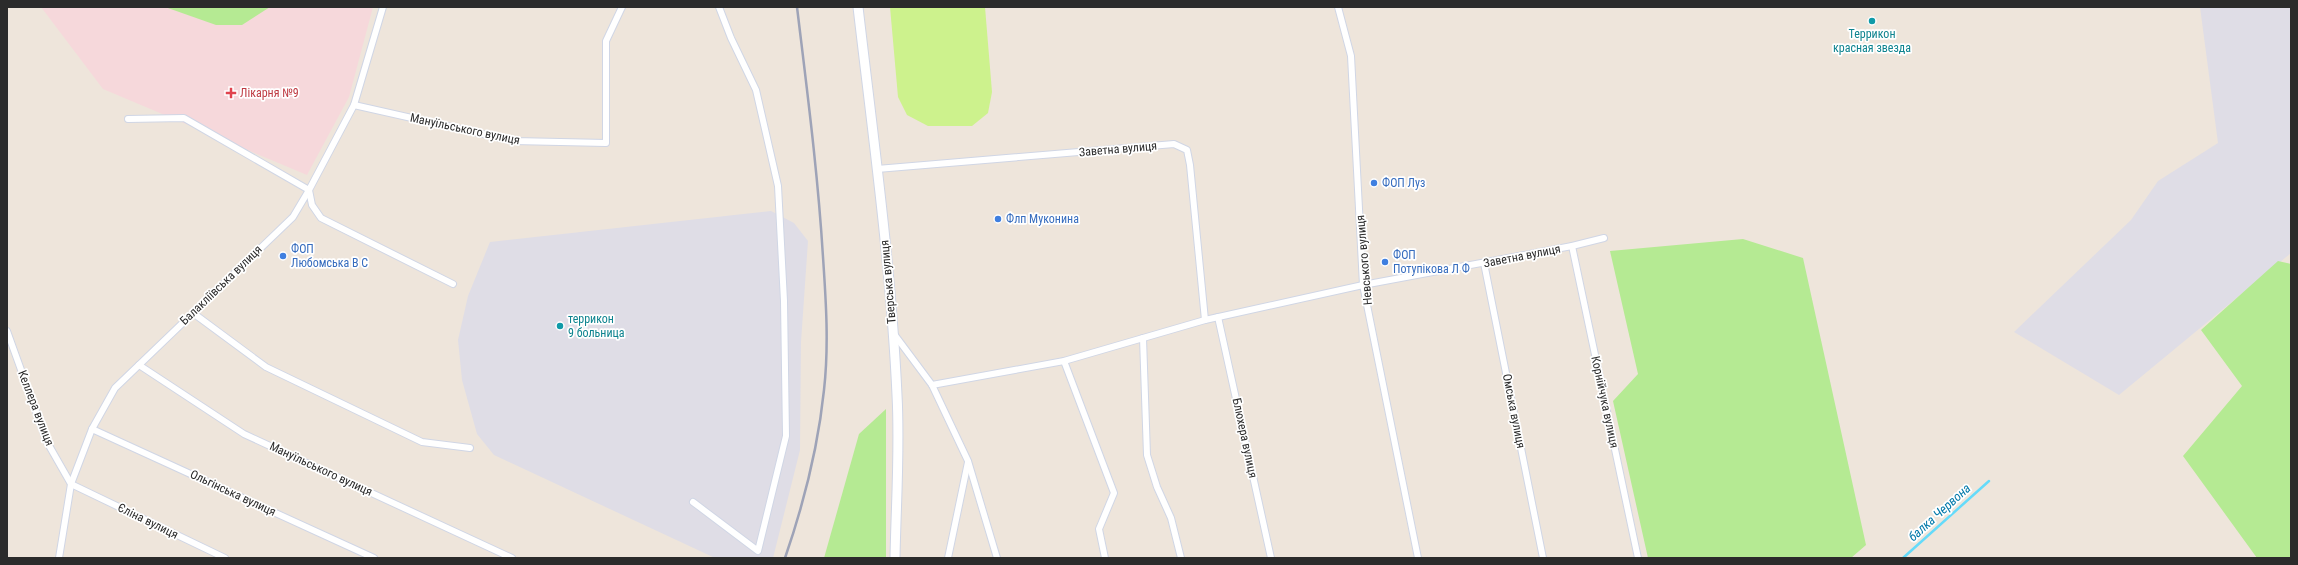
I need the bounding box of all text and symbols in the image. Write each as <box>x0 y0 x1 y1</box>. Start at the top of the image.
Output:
marker: Террикон красная звезда <box>1867 16 1877 26</box>
place label: Террикон красная звезда <box>1833 27 1911 55</box>
place label: Лікарня №9 <box>240 86 299 100</box>
marker: Лікарня №9 <box>225 87 237 99</box>
street label: Мануїльського вулиця <box>409 111 521 147</box>
street label: Заветна вулиця <box>1078 139 1158 159</box>
place label: ФОП Луз <box>1382 176 1425 190</box>
marker: ФОП Луз <box>1369 178 1379 188</box>
place label: Флп Муконина <box>1006 212 1079 226</box>
marker: Флп Муконина <box>993 214 1003 224</box>
street label: Невського вулиця <box>1353 214 1375 306</box>
street label: Тверська вулиця <box>877 240 899 324</box>
street label: Балакліївська вулиця <box>177 242 265 328</box>
place label: ФОП Любомська В С <box>291 242 368 270</box>
street label: Заветна вулиця <box>1482 242 1562 270</box>
place label: ФОП Потупікова Л Ф <box>1393 248 1470 276</box>
marker: ФОП Любомська В С <box>278 251 288 261</box>
marker: ФОП Потупікова Л Ф <box>1380 257 1390 267</box>
place label: террикон 9 больница <box>568 312 625 340</box>
marker: террикон 9 больница <box>555 321 565 331</box>
street label: Корнійчука вулиця <box>1588 355 1622 449</box>
street label: Келлера вулиця <box>15 368 57 448</box>
street label: Омська вулиця <box>1500 373 1528 449</box>
street label: Блюхера вулиця <box>1230 397 1260 479</box>
street label: Мануїльського вулиця <box>267 439 375 499</box>
street label: Ольгінська вулиця <box>188 467 278 519</box>
water label: балка Червона <box>1905 481 1974 544</box>
street label: Єліна вулиця <box>115 500 181 542</box>

